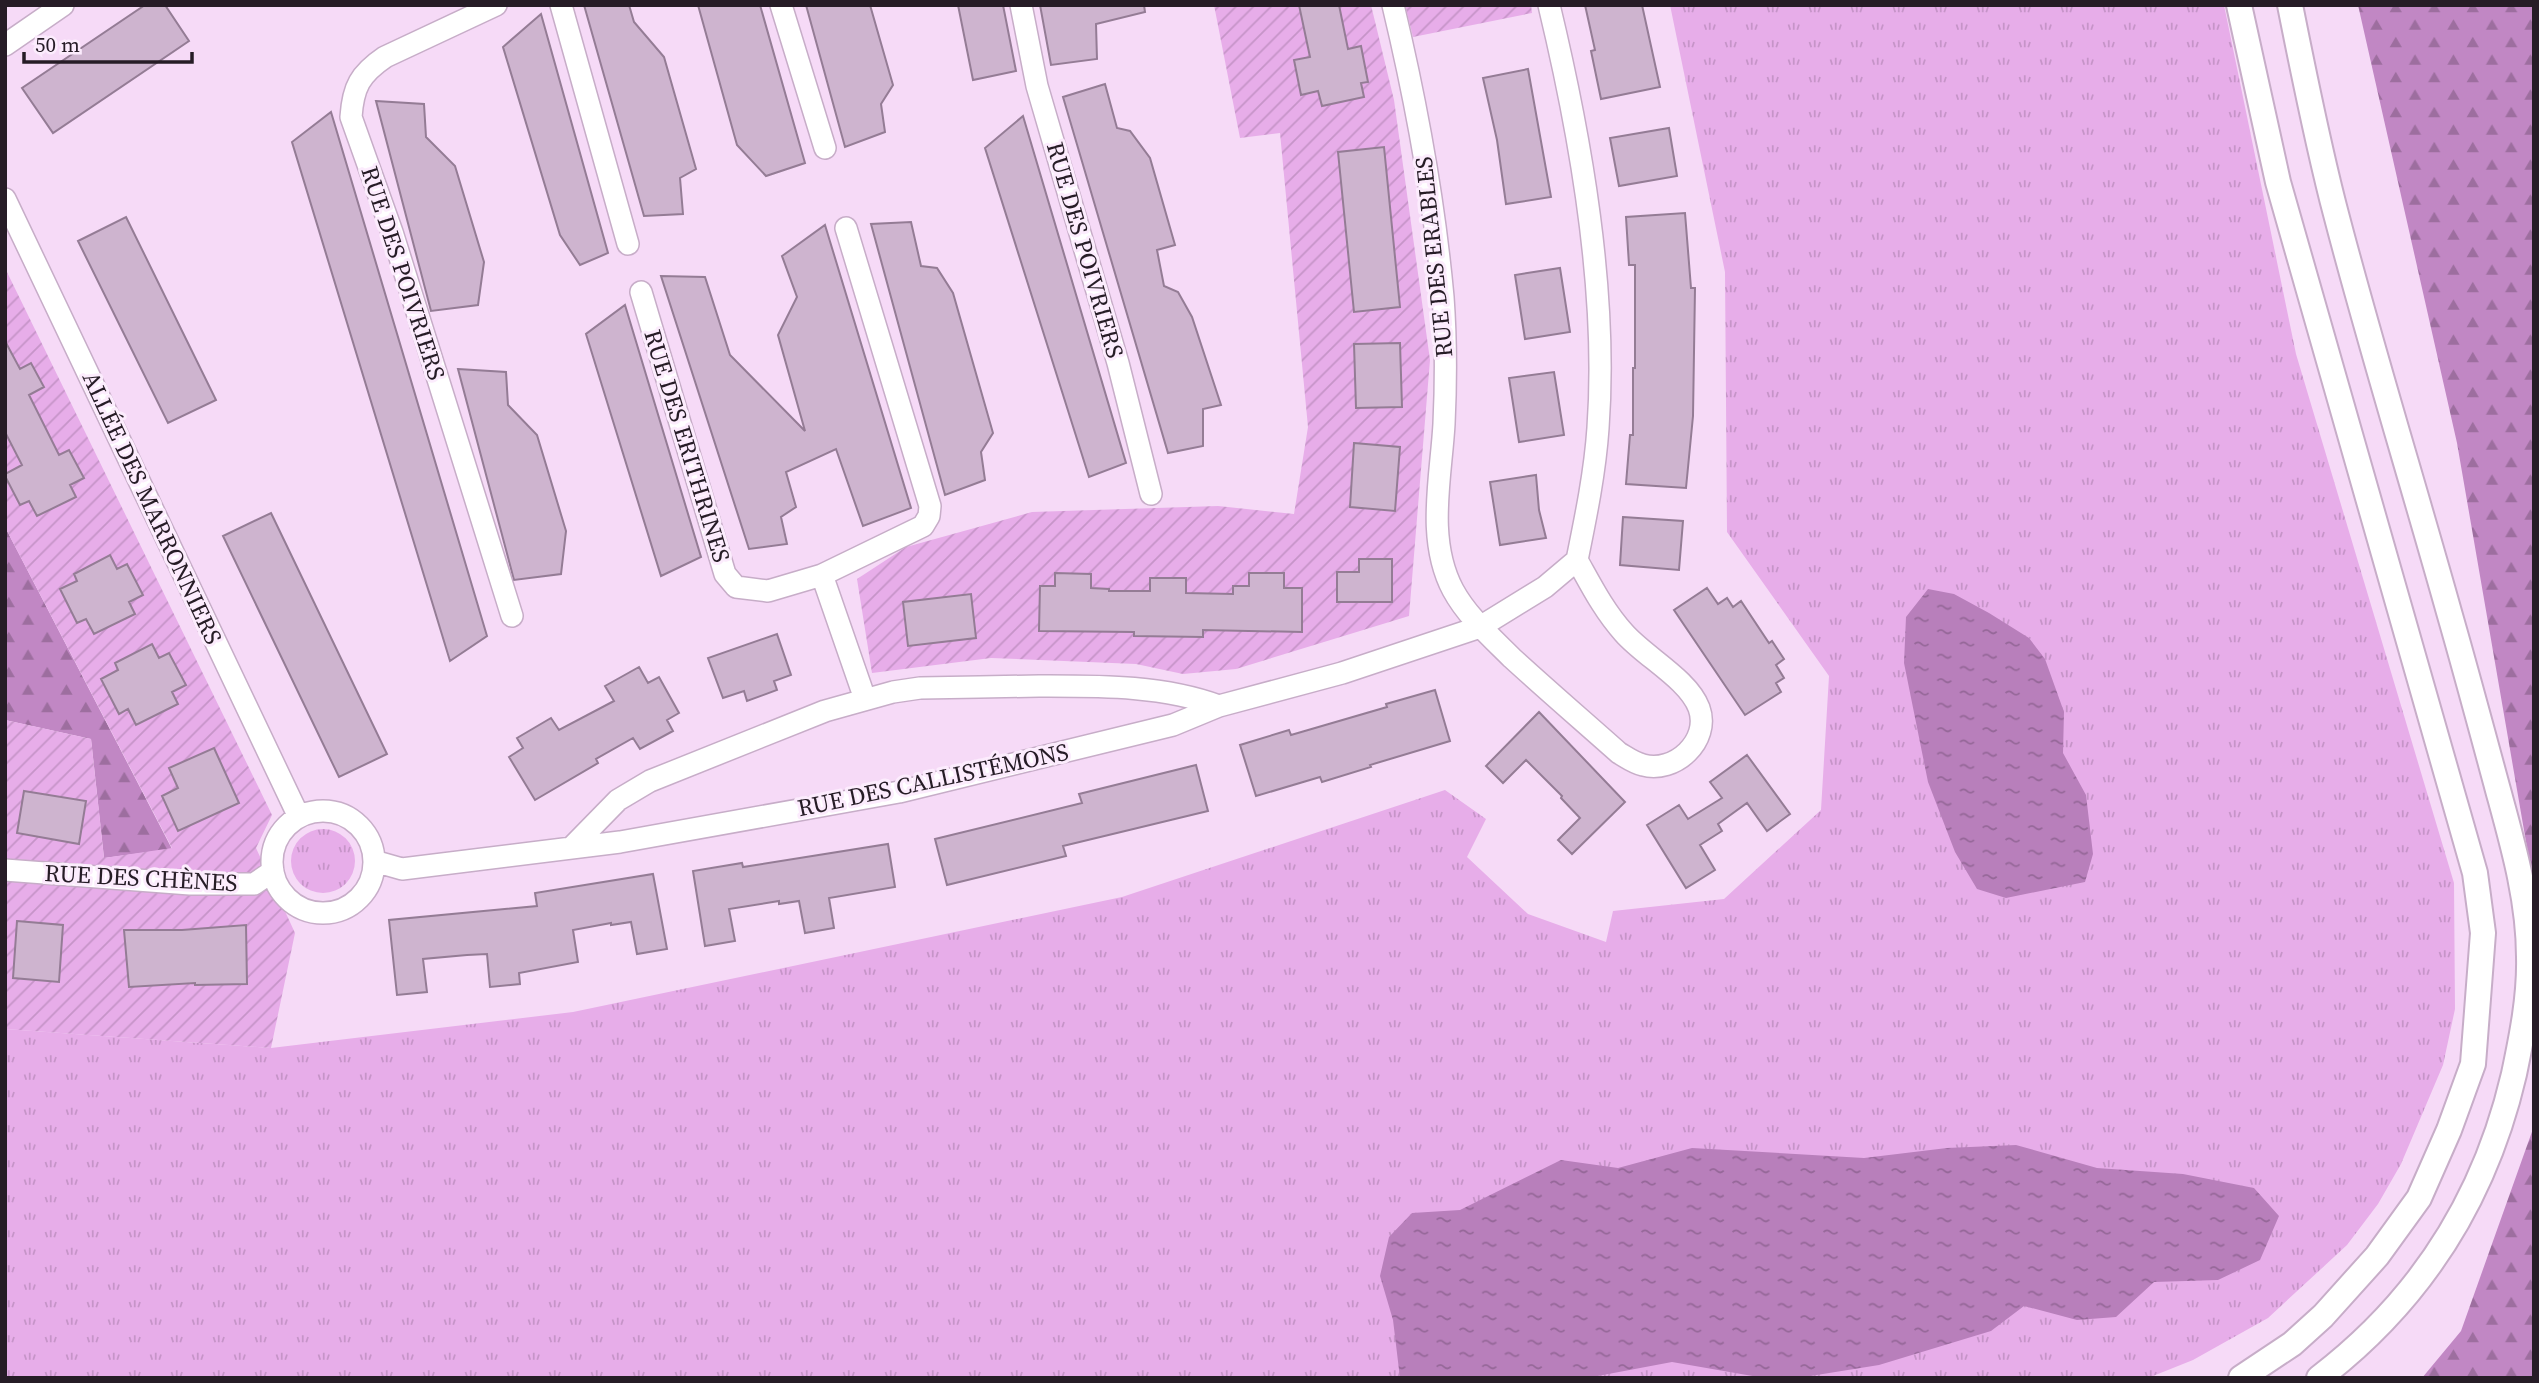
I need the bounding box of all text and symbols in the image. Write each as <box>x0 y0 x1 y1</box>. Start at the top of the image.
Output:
scale bar <box>24 21 192 65</box>
text: 50 m <box>35 30 80 59</box>
street label: RUE DES POIVRIERS <box>1039 138 1132 362</box>
street label: RUE DES ERABLES <box>1407 155 1460 359</box>
street label: RUE DES POIVRIERS <box>353 162 454 384</box>
street label: RUE DES ERITHRINES <box>636 325 739 566</box>
street label: ALLÉE DES MARRONNIERS <box>75 366 230 650</box>
street label: RUE DES CALLISTÉMONS <box>794 735 1071 824</box>
street label: RUE DES CHÈNES <box>44 856 238 899</box>

